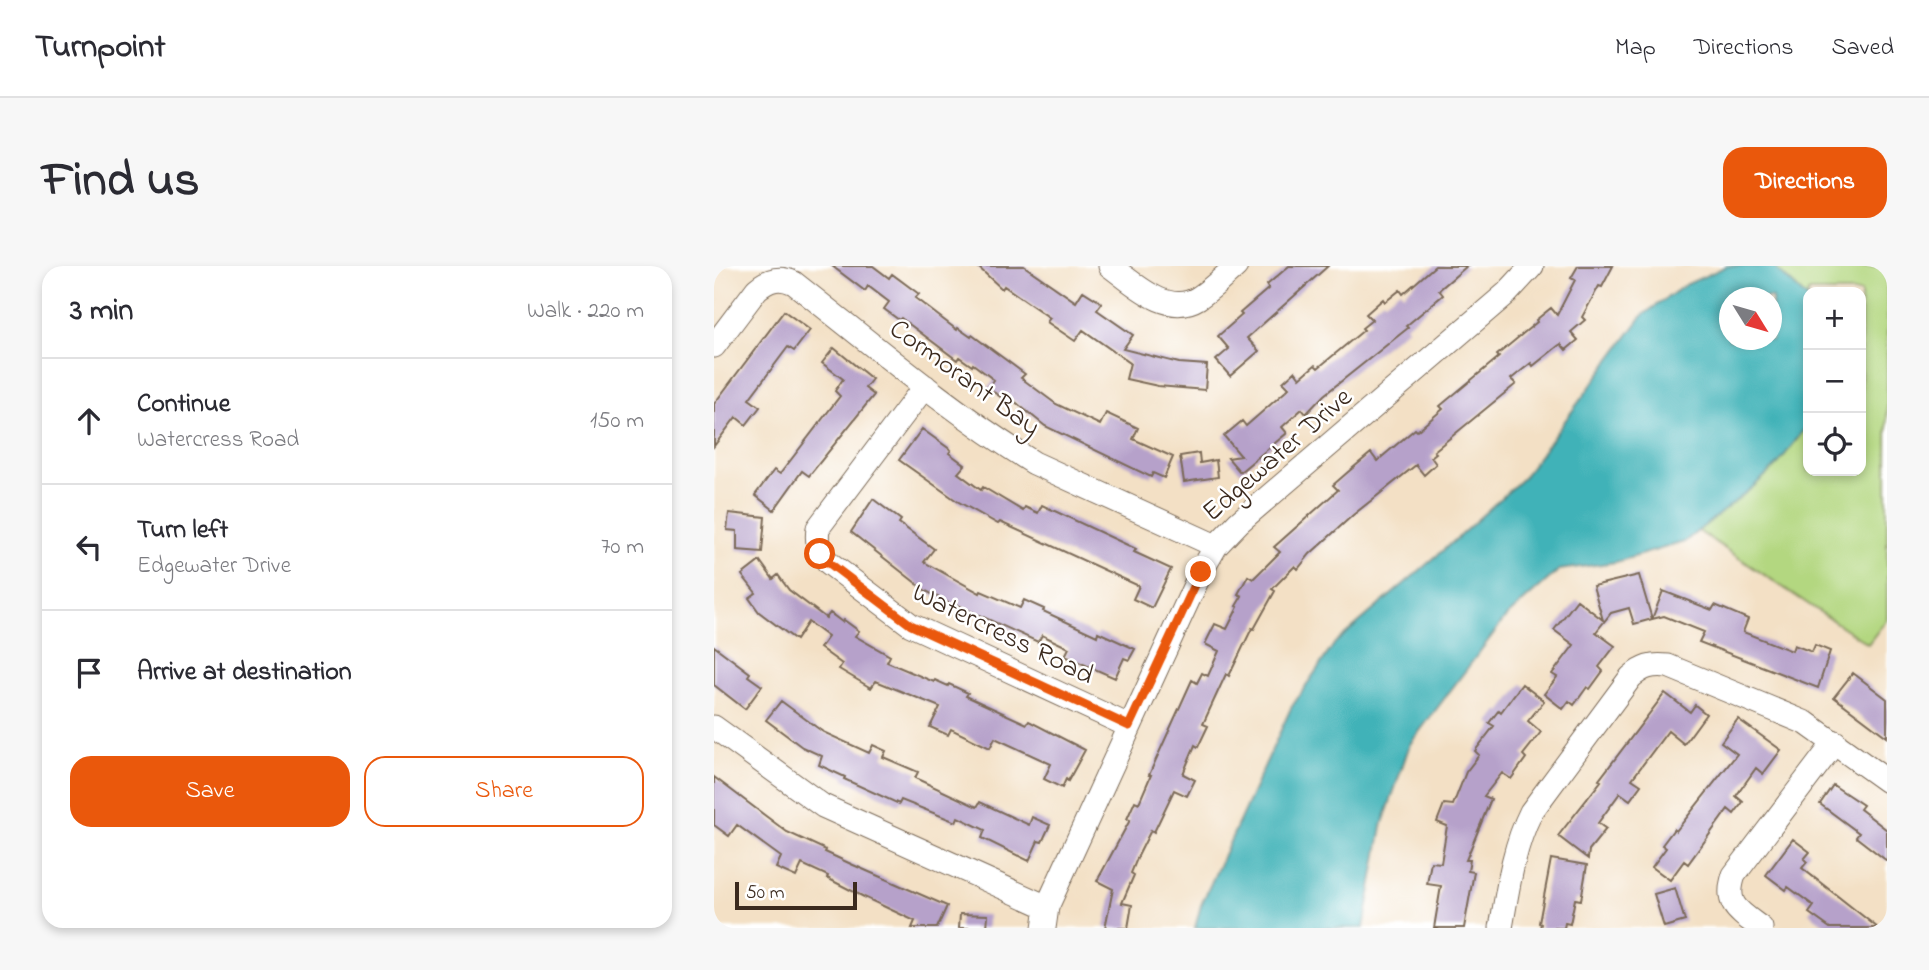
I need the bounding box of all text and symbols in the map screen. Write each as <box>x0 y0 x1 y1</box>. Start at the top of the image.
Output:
text: Turnpoint <box>35 24 166 72</box>
text: Map <box>1615 31 1656 66</box>
text: Directions <box>1694 31 1793 66</box>
text: Saved <box>1831 31 1894 66</box>
text: Find us <box>42 146 199 218</box>
button: Directions <box>1723 147 1887 218</box>
north arrow <box>1719 287 1782 350</box>
map controls <box>1803 287 1866 476</box>
button: + <box>1803 287 1866 350</box>
text: 3 min <box>70 290 133 334</box>
text: Walk · 220 m <box>527 295 644 328</box>
street label: Cormorant Bay <box>880 310 1048 448</box>
button: − <box>1803 350 1866 413</box>
street label: Edgewater Drive <box>1194 378 1363 533</box>
text: Continue <box>137 386 230 424</box>
icon: ahead <box>70 402 108 440</box>
text: 150 m <box>590 405 644 438</box>
button: locate <box>1803 413 1866 476</box>
text: Watercress Road <box>137 424 299 457</box>
text: Turn left <box>137 512 228 550</box>
icon: left <box>70 528 108 566</box>
text: 70 m <box>601 531 644 564</box>
route start <box>804 538 835 569</box>
text: Edgewater Drive <box>137 550 291 583</box>
route end <box>1185 556 1216 587</box>
street label: Watercress Road <box>905 573 1100 697</box>
icon: arrive <box>70 654 108 692</box>
text: Arrive at destination <box>137 654 352 692</box>
button: Save <box>70 756 350 827</box>
button: Share <box>364 756 644 827</box>
scale bar <box>735 879 858 911</box>
text: 50 m <box>746 880 785 907</box>

